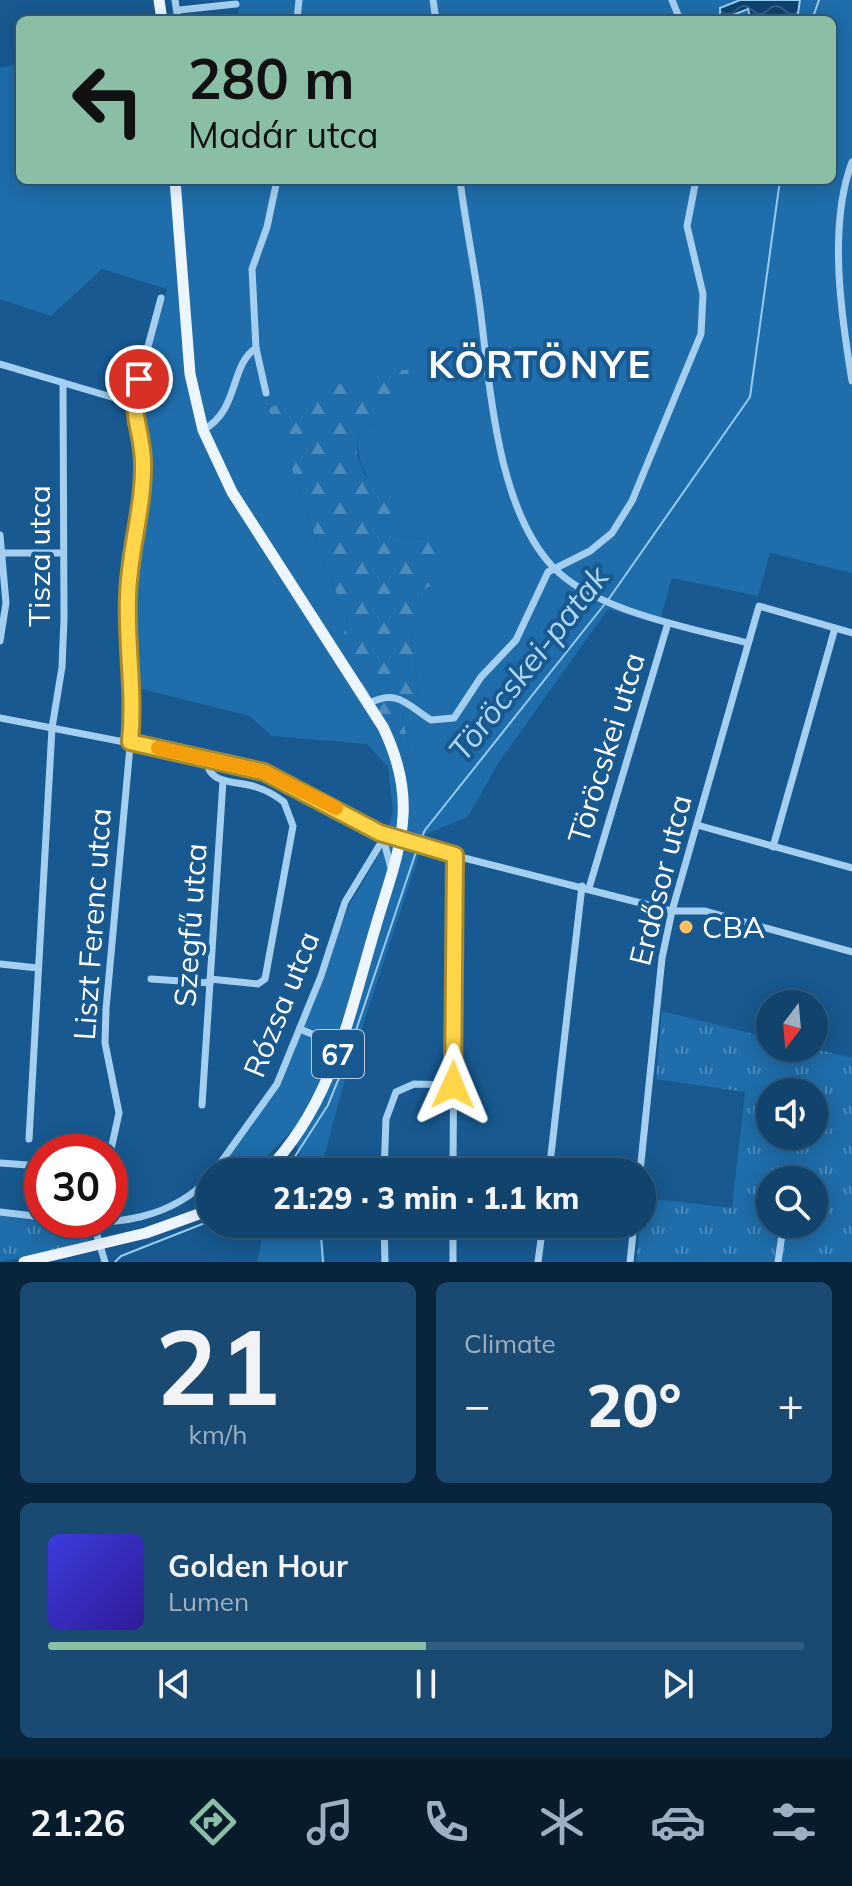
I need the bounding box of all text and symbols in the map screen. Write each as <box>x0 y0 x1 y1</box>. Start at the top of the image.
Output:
text: 280 m <box>188 43 355 113</box>
icon: left <box>56 48 160 152</box>
text: Madár utca <box>188 112 379 157</box>
district label: KÖRTÖNYE <box>428 340 652 388</box>
pin <box>105 345 173 413</box>
icon: arrive <box>117 357 161 401</box>
street label: Tisza utca <box>20 485 58 627</box>
water label: Töröcskei-patak <box>439 556 618 769</box>
street label: Töröcskei utca <box>559 648 653 848</box>
street label: Erdősor utca <box>620 791 700 969</box>
street label: Liszt Ferenc utca <box>65 807 119 1041</box>
street label: Szegfű utca <box>165 842 215 1008</box>
place label: CBA <box>702 908 765 946</box>
marker: CBA <box>677 918 695 936</box>
street label: Rózsa utca <box>235 926 327 1082</box>
north arrow <box>756 990 828 1062</box>
map controls <box>756 990 828 1238</box>
road number: 67 <box>312 1030 364 1078</box>
position arrow <box>411 1043 495 1127</box>
button: sound <box>756 1078 828 1150</box>
speed limit sign: 30 <box>24 1134 128 1238</box>
button: search <box>756 1166 828 1238</box>
text: 21:29 · 3 min · 1.1 km <box>273 1179 579 1217</box>
text: 21 <box>156 1300 280 1431</box>
text: Climate <box>464 1327 556 1360</box>
text: 20° <box>586 1367 682 1442</box>
text: − <box>464 1377 490 1432</box>
text: + <box>778 1377 804 1432</box>
text: km/h <box>189 1418 247 1451</box>
text: Golden Hour <box>168 1547 348 1585</box>
text: Lumen <box>168 1585 249 1618</box>
icon: previous <box>152 1662 196 1706</box>
icon: pause <box>404 1662 448 1706</box>
icon: next <box>656 1662 700 1706</box>
icon: directions <box>185 1794 241 1850</box>
icon: music <box>302 1794 358 1850</box>
icon: phone <box>418 1794 474 1850</box>
icon: climate <box>534 1794 590 1850</box>
icon: car <box>650 1794 706 1850</box>
icon: filters <box>766 1794 822 1850</box>
text: 21:26 <box>30 1800 125 1845</box>

